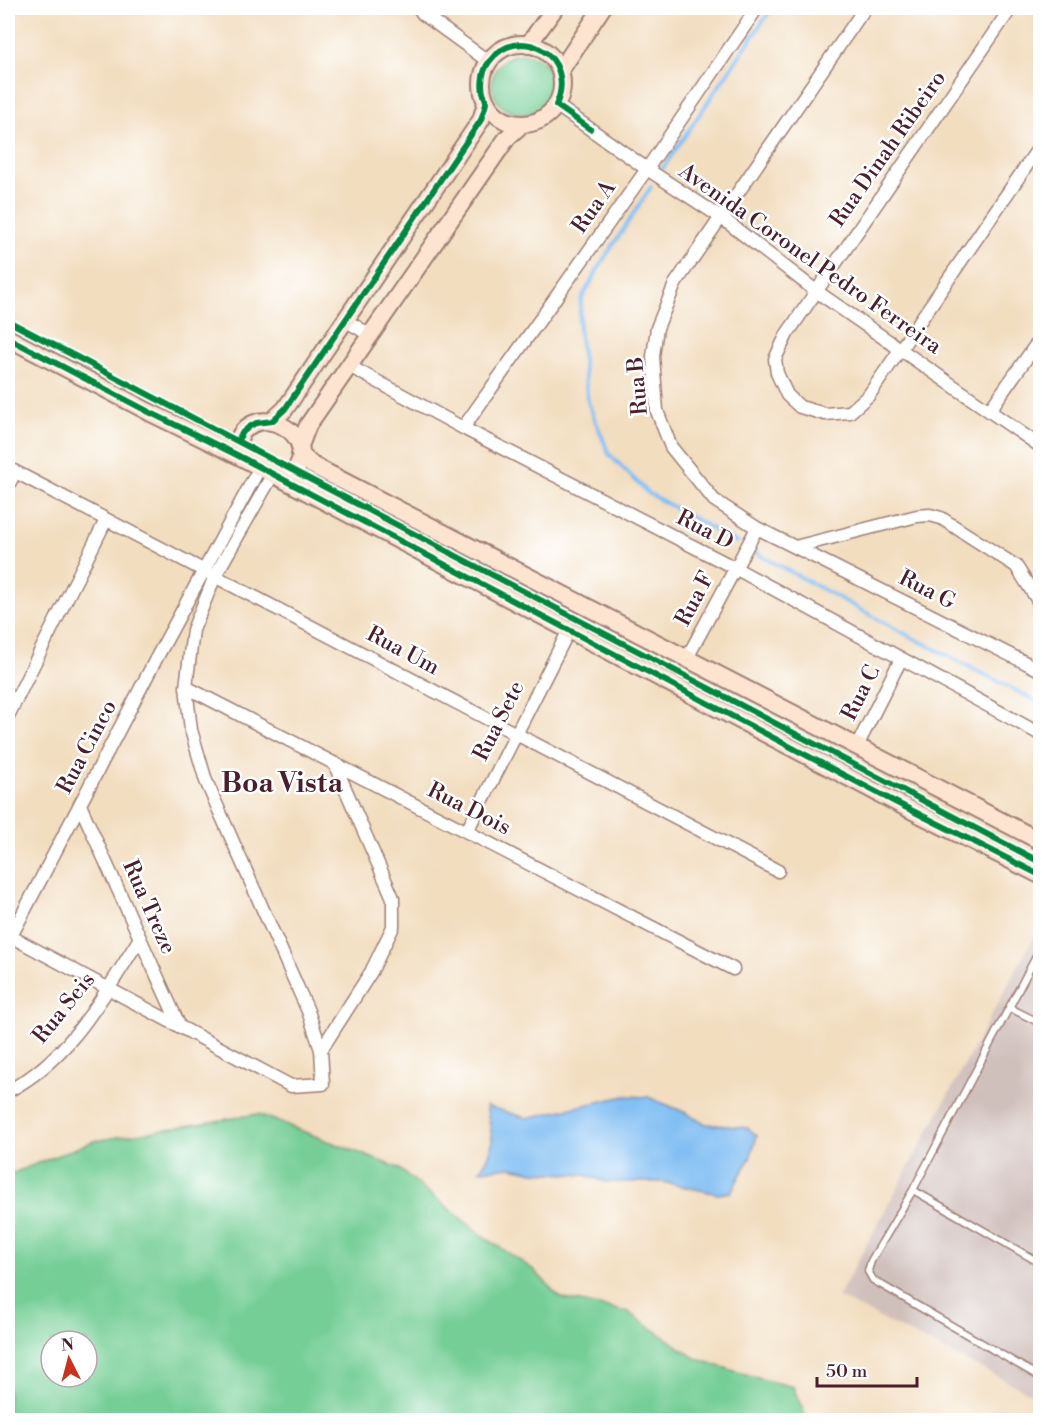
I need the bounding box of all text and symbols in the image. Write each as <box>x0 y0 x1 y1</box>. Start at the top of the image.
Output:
street label: Rua Dinah Ribeiro <box>824 66 952 232</box>
street label: Avenida Coronel Pedro Ferreira <box>673 157 947 361</box>
street label: Rua A <box>566 175 622 239</box>
street label: Rua B <box>622 355 654 417</box>
street label: Rua D <box>672 504 738 556</box>
street label: Rua G <box>894 564 960 616</box>
street label: Rua F <box>669 567 721 631</box>
street label: Rua Um <box>362 621 444 681</box>
street label: Rua C <box>836 661 886 725</box>
street label: Rua Sete <box>467 677 531 765</box>
street label: Rua Cinco <box>51 695 123 799</box>
district label: Boa Vista <box>221 766 344 801</box>
street label: Rua Dois <box>423 777 515 841</box>
street label: Rua Treze <box>116 856 182 958</box>
street label: Rua Seis <box>27 967 101 1049</box>
north arrow <box>39 1329 99 1389</box>
text: N <box>60 1334 75 1356</box>
scale bar <box>817 1350 918 1388</box>
text: 50 m <box>826 1360 868 1383</box>

